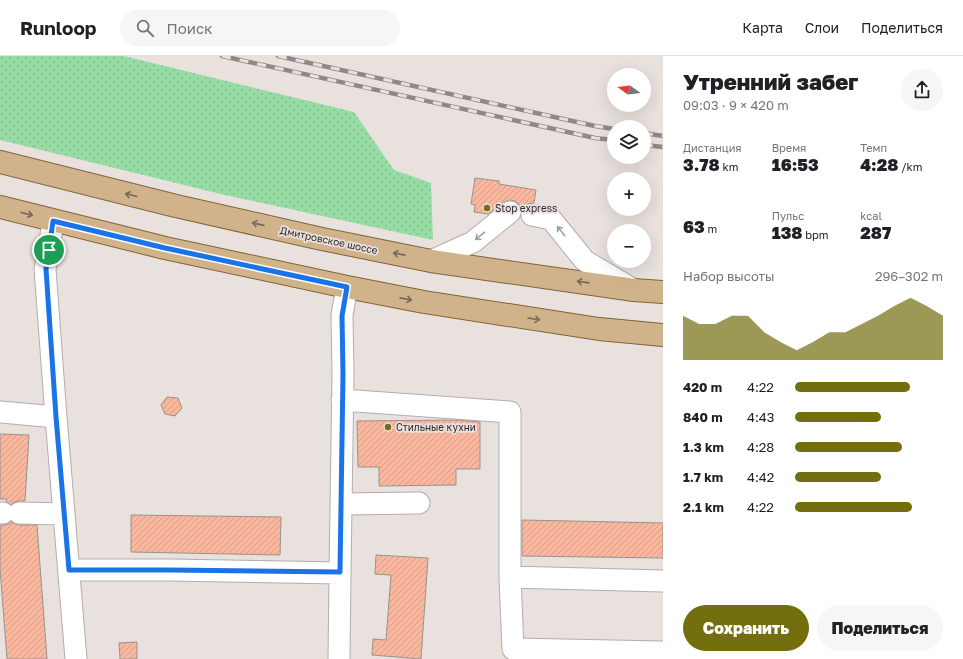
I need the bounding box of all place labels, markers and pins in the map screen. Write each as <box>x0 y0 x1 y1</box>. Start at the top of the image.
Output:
place label: Stop express <box>495 202 557 214</box>
marker: Stop express <box>482 203 492 213</box>
pin <box>32 233 66 267</box>
place label: Стильные кухни <box>396 421 476 433</box>
marker: Стильные кухни <box>383 422 393 432</box>

